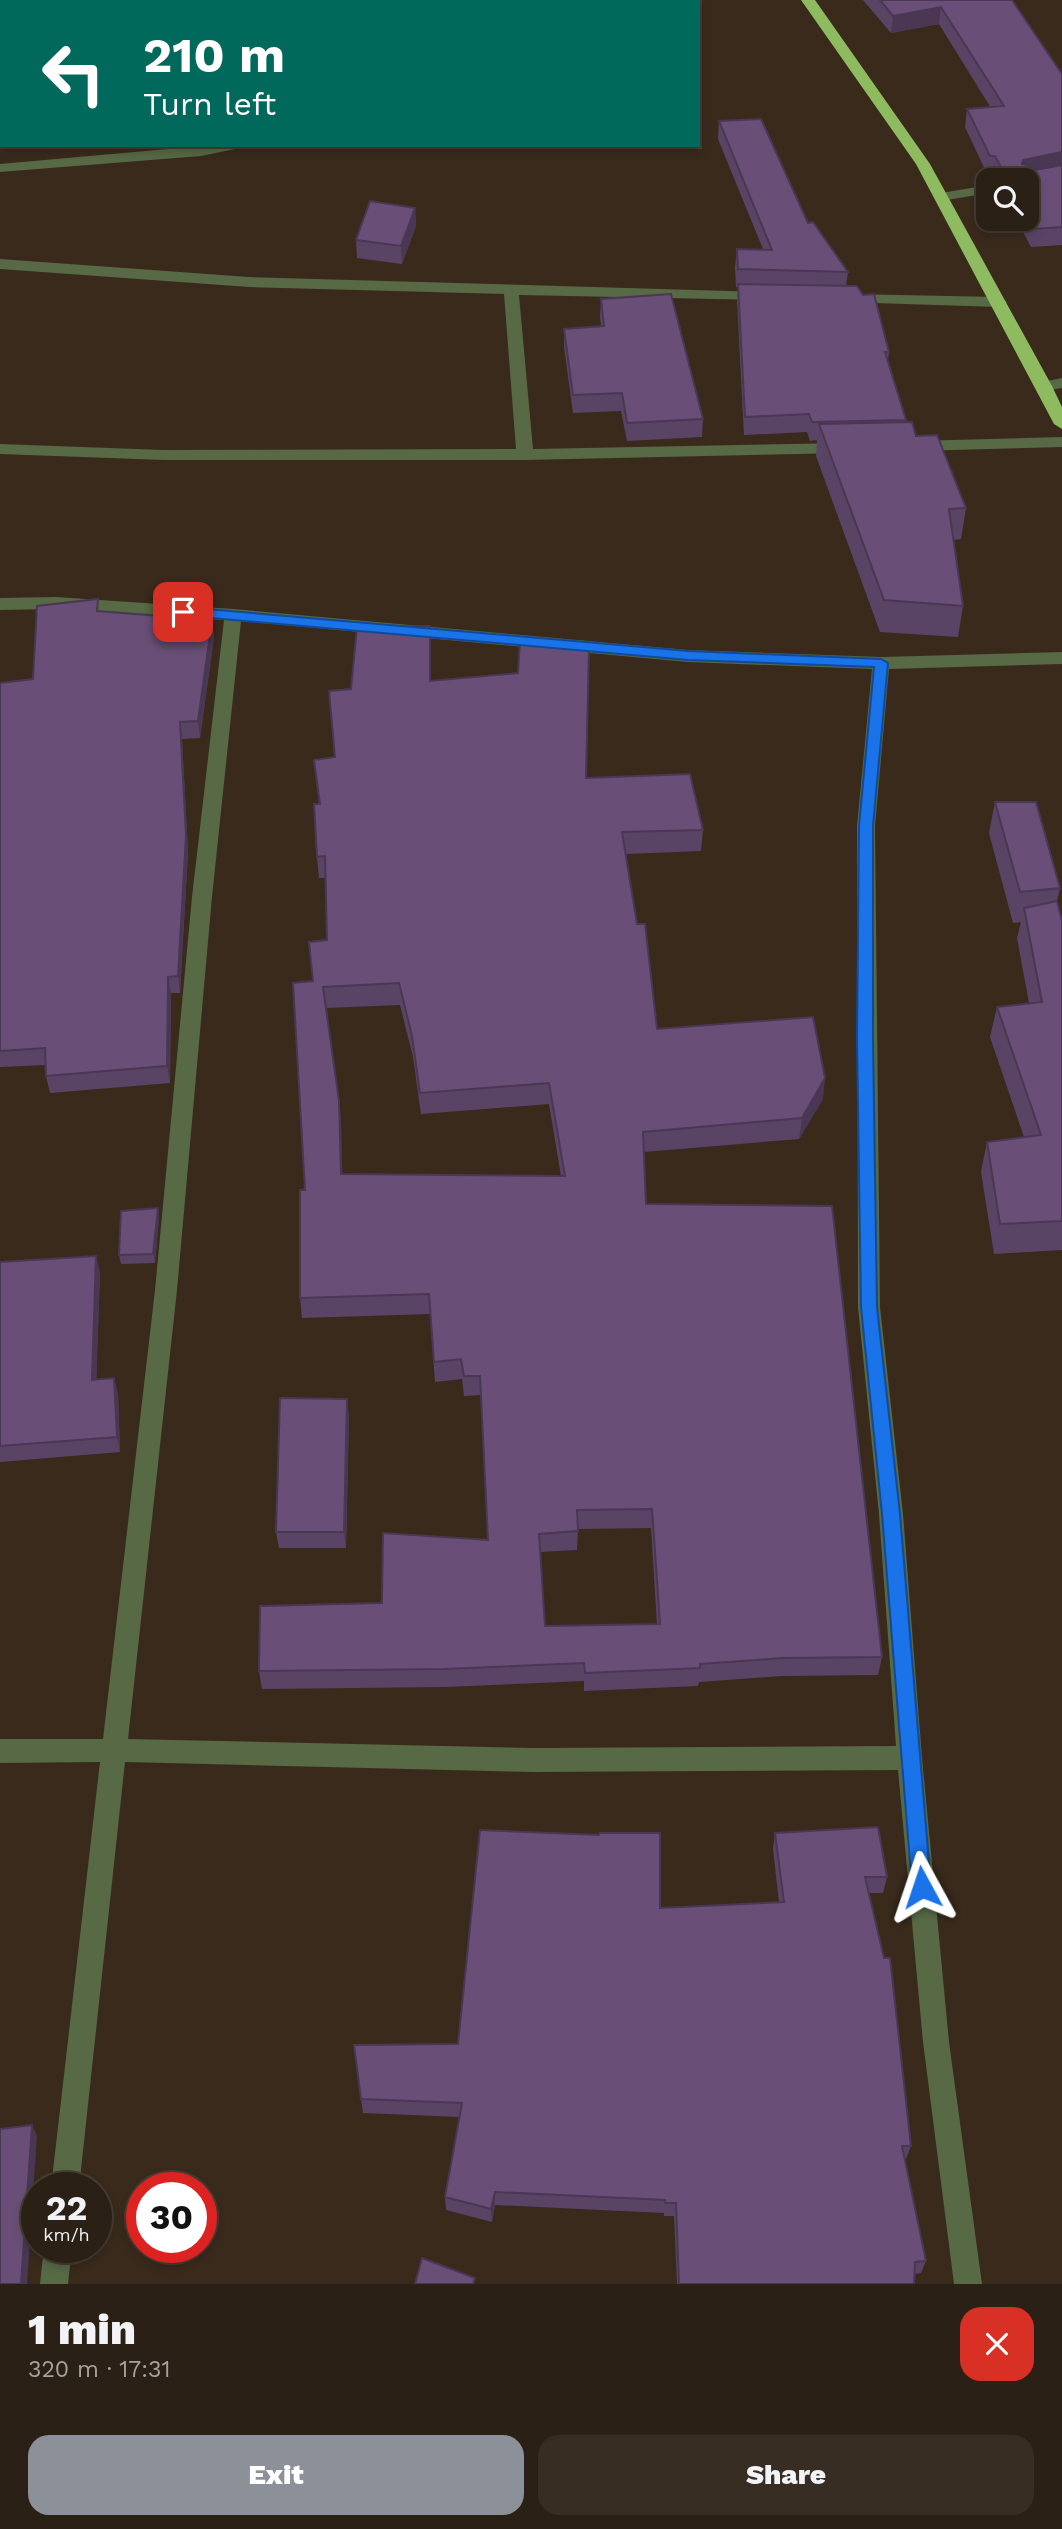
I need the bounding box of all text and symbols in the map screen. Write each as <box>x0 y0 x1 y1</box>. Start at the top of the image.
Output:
text: 210 m <box>143 26 285 84</box>
icon: left <box>28 28 119 119</box>
text: Turn left <box>143 85 276 123</box>
map controls <box>976 168 1039 231</box>
button: search <box>976 168 1039 231</box>
pin <box>153 582 213 642</box>
icon: arrive <box>164 593 202 631</box>
position arrow <box>885 1850 959 1924</box>
speed limit sign: 30 <box>126 2172 217 2263</box>
text: 22 <box>46 2187 87 2229</box>
text: km/h <box>43 2224 90 2245</box>
text: 1 min <box>28 2305 136 2354</box>
button: close <box>960 2307 1034 2381</box>
text: 320 m · 17:31 <box>28 2356 170 2383</box>
button: Exit <box>28 2435 524 2515</box>
button: Share <box>538 2435 1034 2515</box>

